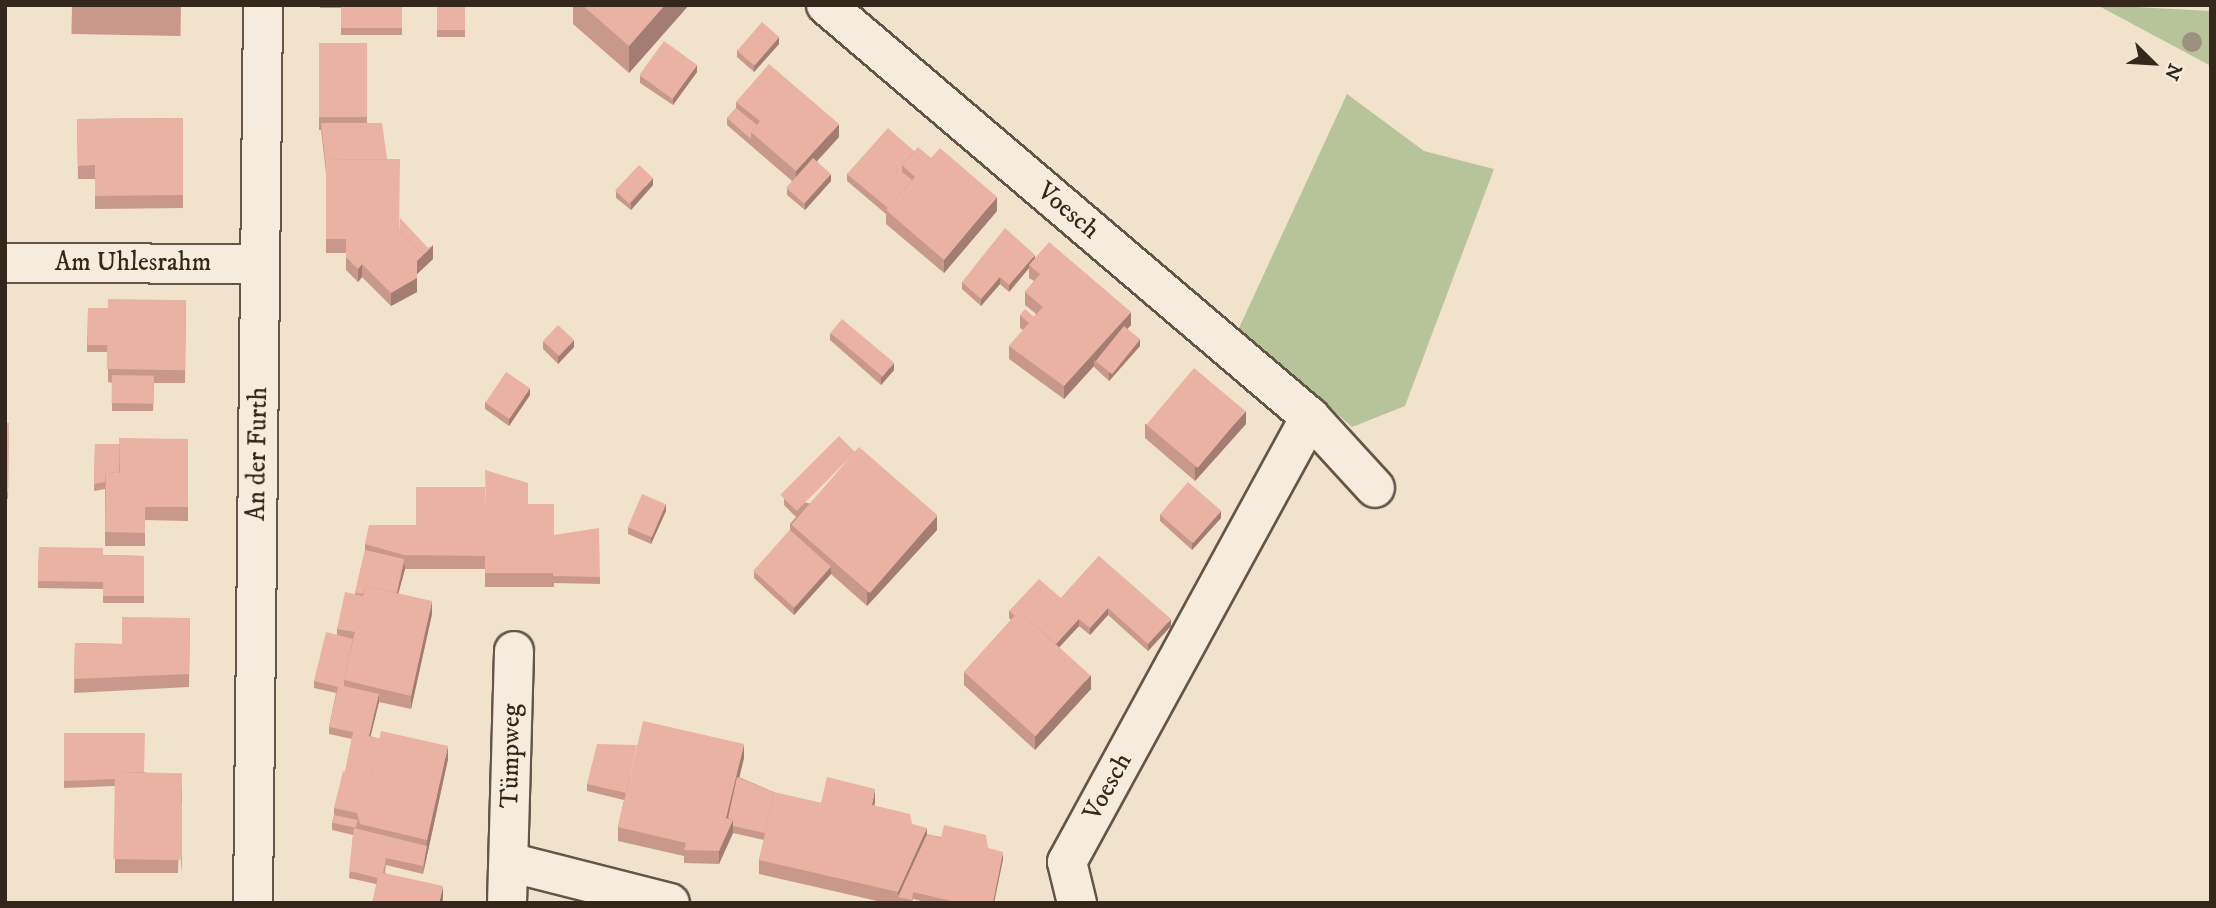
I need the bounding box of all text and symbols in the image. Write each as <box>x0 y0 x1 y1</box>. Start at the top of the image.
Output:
north arrow <box>2118 28 2188 98</box>
text: N <box>2159 60 2186 84</box>
street label: Voesch <box>1030 176 1106 246</box>
street label: Am Uhlesrahm <box>55 247 211 279</box>
street label: An der Furth <box>241 387 275 521</box>
street label: Tümpweg <box>494 704 528 808</box>
street label: Voesch <box>1077 748 1139 826</box>

